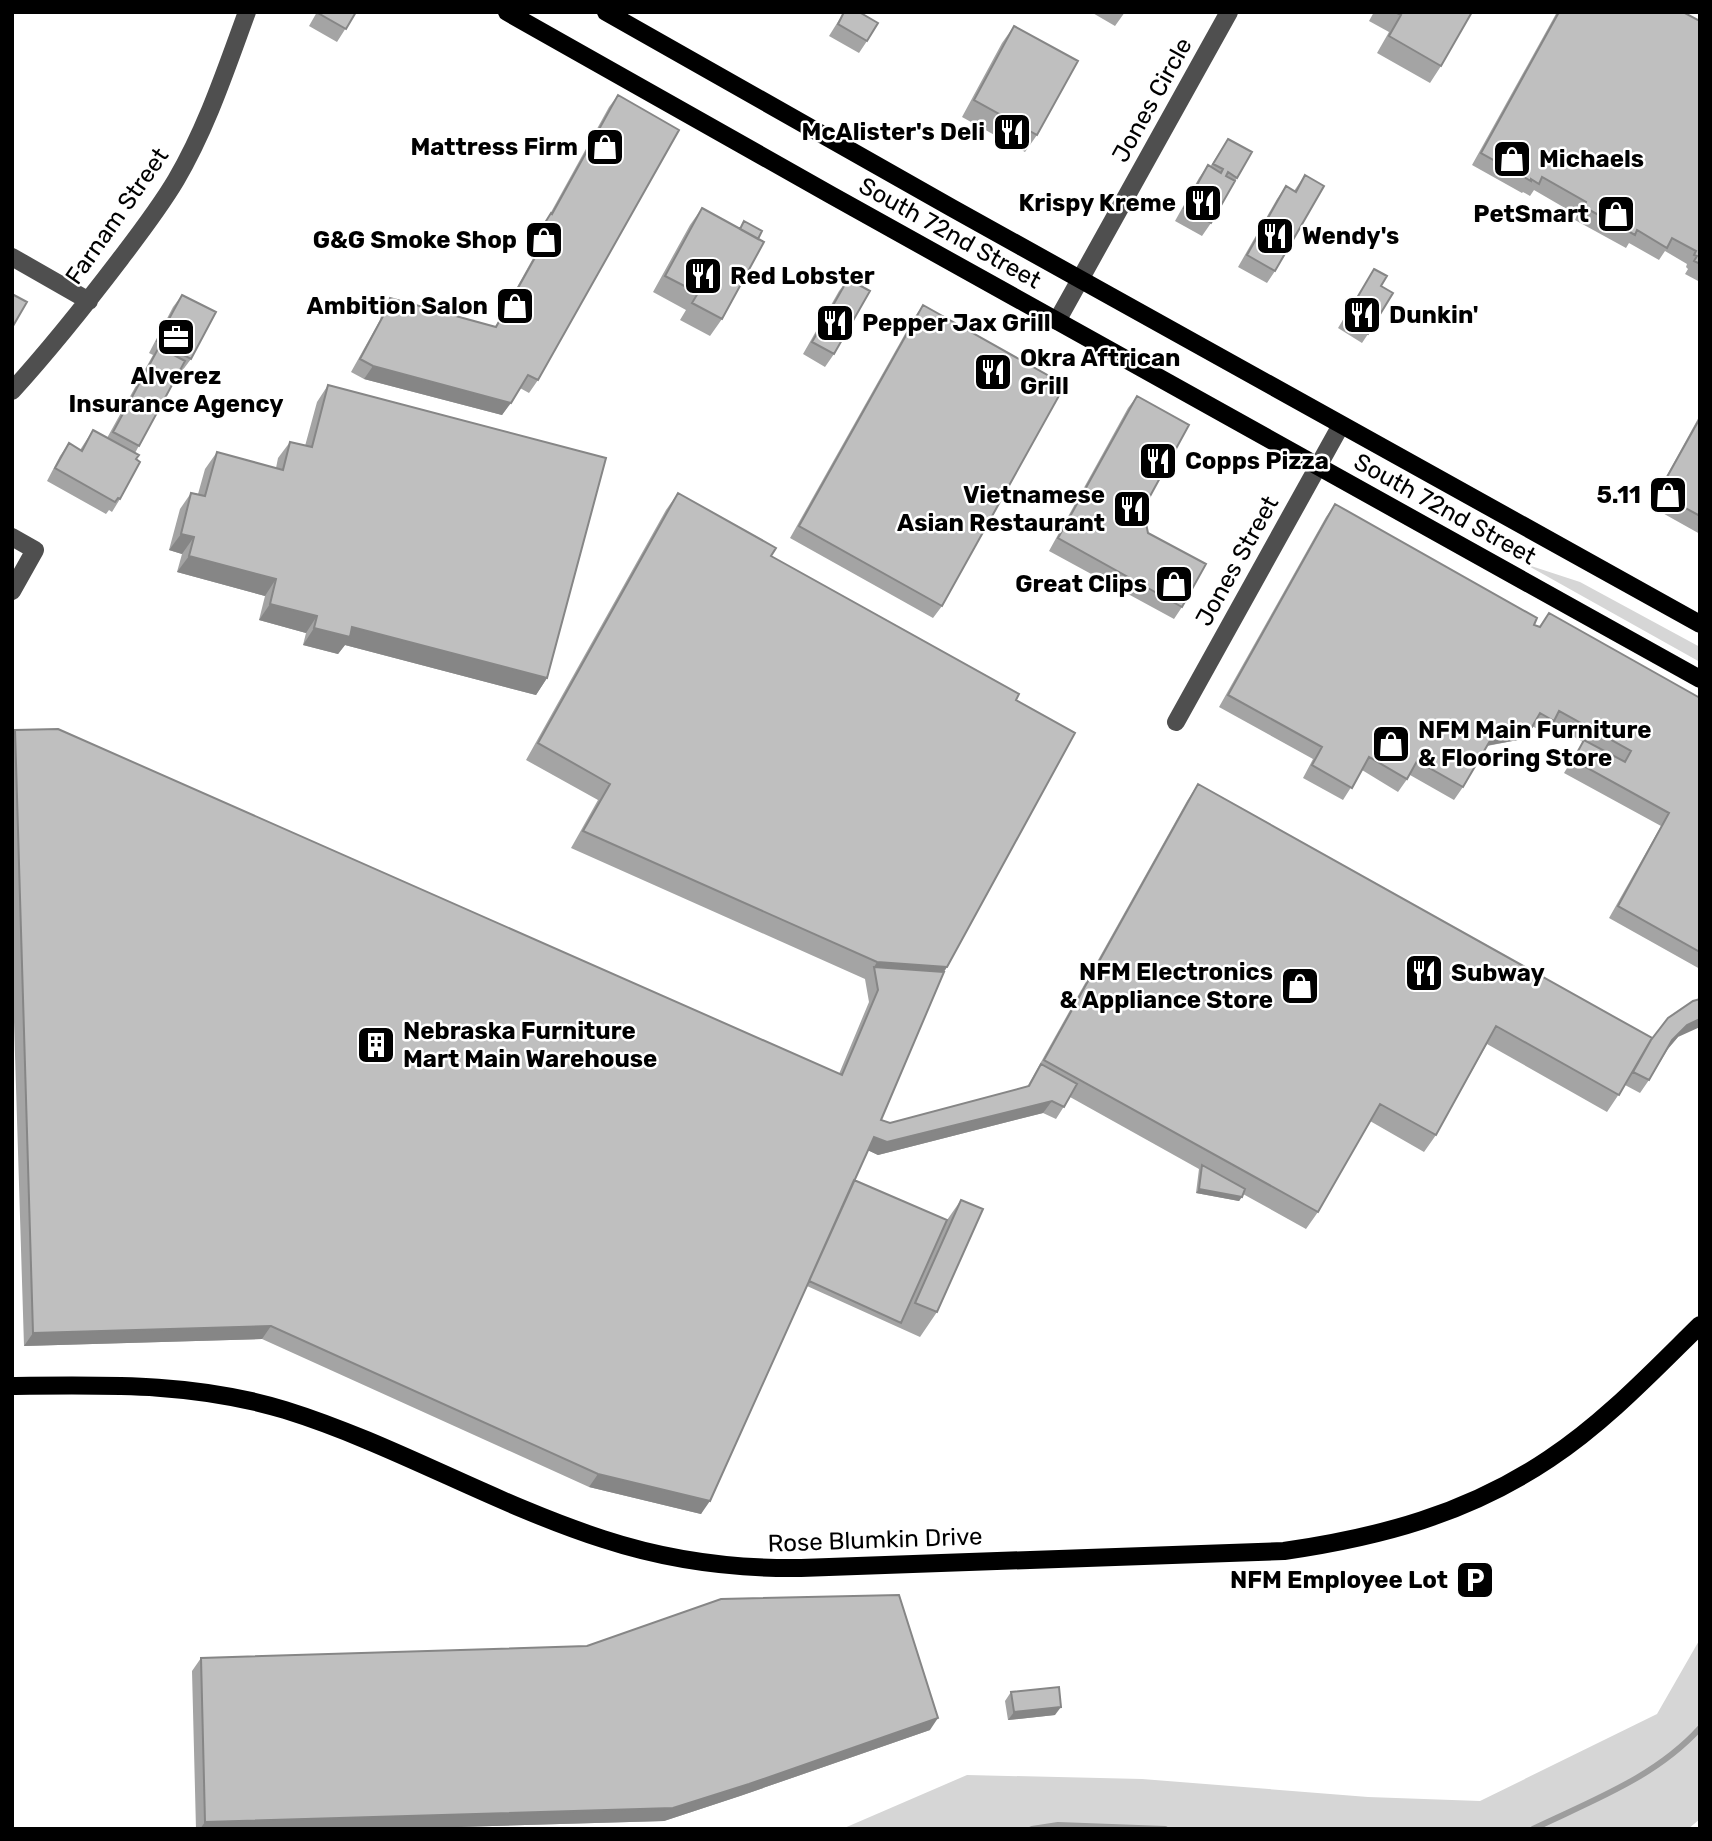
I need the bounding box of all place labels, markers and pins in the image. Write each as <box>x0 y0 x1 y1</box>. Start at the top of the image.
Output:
restaurant icon: McAlister's Deli <box>991 111 1033 153</box>
place label: McAlister's Deli <box>802 118 985 146</box>
shop icon: Mattress Firm <box>584 126 626 168</box>
place label: Mattress Firm <box>410 133 578 161</box>
shop icon: Michaels <box>1491 138 1533 180</box>
place label: Michaels <box>1539 145 1644 173</box>
restaurant icon: Krispy Kreme <box>1182 182 1224 224</box>
place label: Krispy Kreme <box>1018 189 1176 217</box>
shop icon: PetSmart <box>1595 193 1637 235</box>
place label: PetSmart <box>1473 200 1589 228</box>
restaurant icon: Wendy's <box>1254 215 1296 257</box>
shop icon: G&G Smoke Shop <box>523 219 565 261</box>
place label: Wendy's <box>1302 222 1399 250</box>
place label: G&G Smoke Shop <box>313 226 517 254</box>
restaurant icon: Red Lobster <box>682 255 724 297</box>
place label: Red Lobster <box>730 262 875 290</box>
shop icon: Ambition Salon <box>494 285 536 327</box>
place label: Ambition Salon <box>307 292 488 320</box>
restaurant icon: Dunkin' <box>1341 294 1383 336</box>
place label: Dunkin' <box>1389 301 1479 329</box>
restaurant icon: Pepper Jax Grill <box>814 302 856 344</box>
place label: Pepper Jax Grill <box>862 309 1051 337</box>
office icon: Alverez Insurance Agency <box>155 316 197 358</box>
place label: Okra Aftrican Grill <box>1020 344 1180 400</box>
restaurant icon: Okra Aftrican Grill <box>972 351 1014 393</box>
place label: Alverez Insurance Agency <box>68 362 284 418</box>
restaurant icon: Copps Pizza <box>1137 440 1179 482</box>
place label: Copps Pizza <box>1185 447 1329 475</box>
shop icon: 5.11 <box>1647 474 1689 516</box>
place label: Vietnamese Asian Restaurant <box>897 481 1105 537</box>
place label: 5.11 <box>1596 481 1641 509</box>
restaurant icon: Vietnamese Asian Restaurant <box>1111 488 1153 530</box>
shop icon: Great Clips <box>1153 563 1195 605</box>
place label: Great Clips <box>1015 570 1147 598</box>
place label: NFM Main Furniture & Flooring Store <box>1418 716 1651 772</box>
shop icon: NFM Main Furniture & Flooring Store <box>1370 723 1412 765</box>
restaurant icon: Subway <box>1403 952 1445 994</box>
place label: NFM Electronics & Appliance Store <box>1060 958 1273 1014</box>
place label: Subway <box>1451 959 1545 987</box>
shop icon: NFM Electronics & Appliance Store <box>1279 965 1321 1007</box>
place label: Nebraska Furniture Mart Main Warehouse <box>403 1017 657 1073</box>
building icon: Nebraska Furniture Mart Main Warehouse <box>355 1024 397 1066</box>
parking icon: NFM Employee Lot <box>1454 1559 1496 1601</box>
place label: NFM Employee Lot <box>1230 1566 1448 1594</box>

